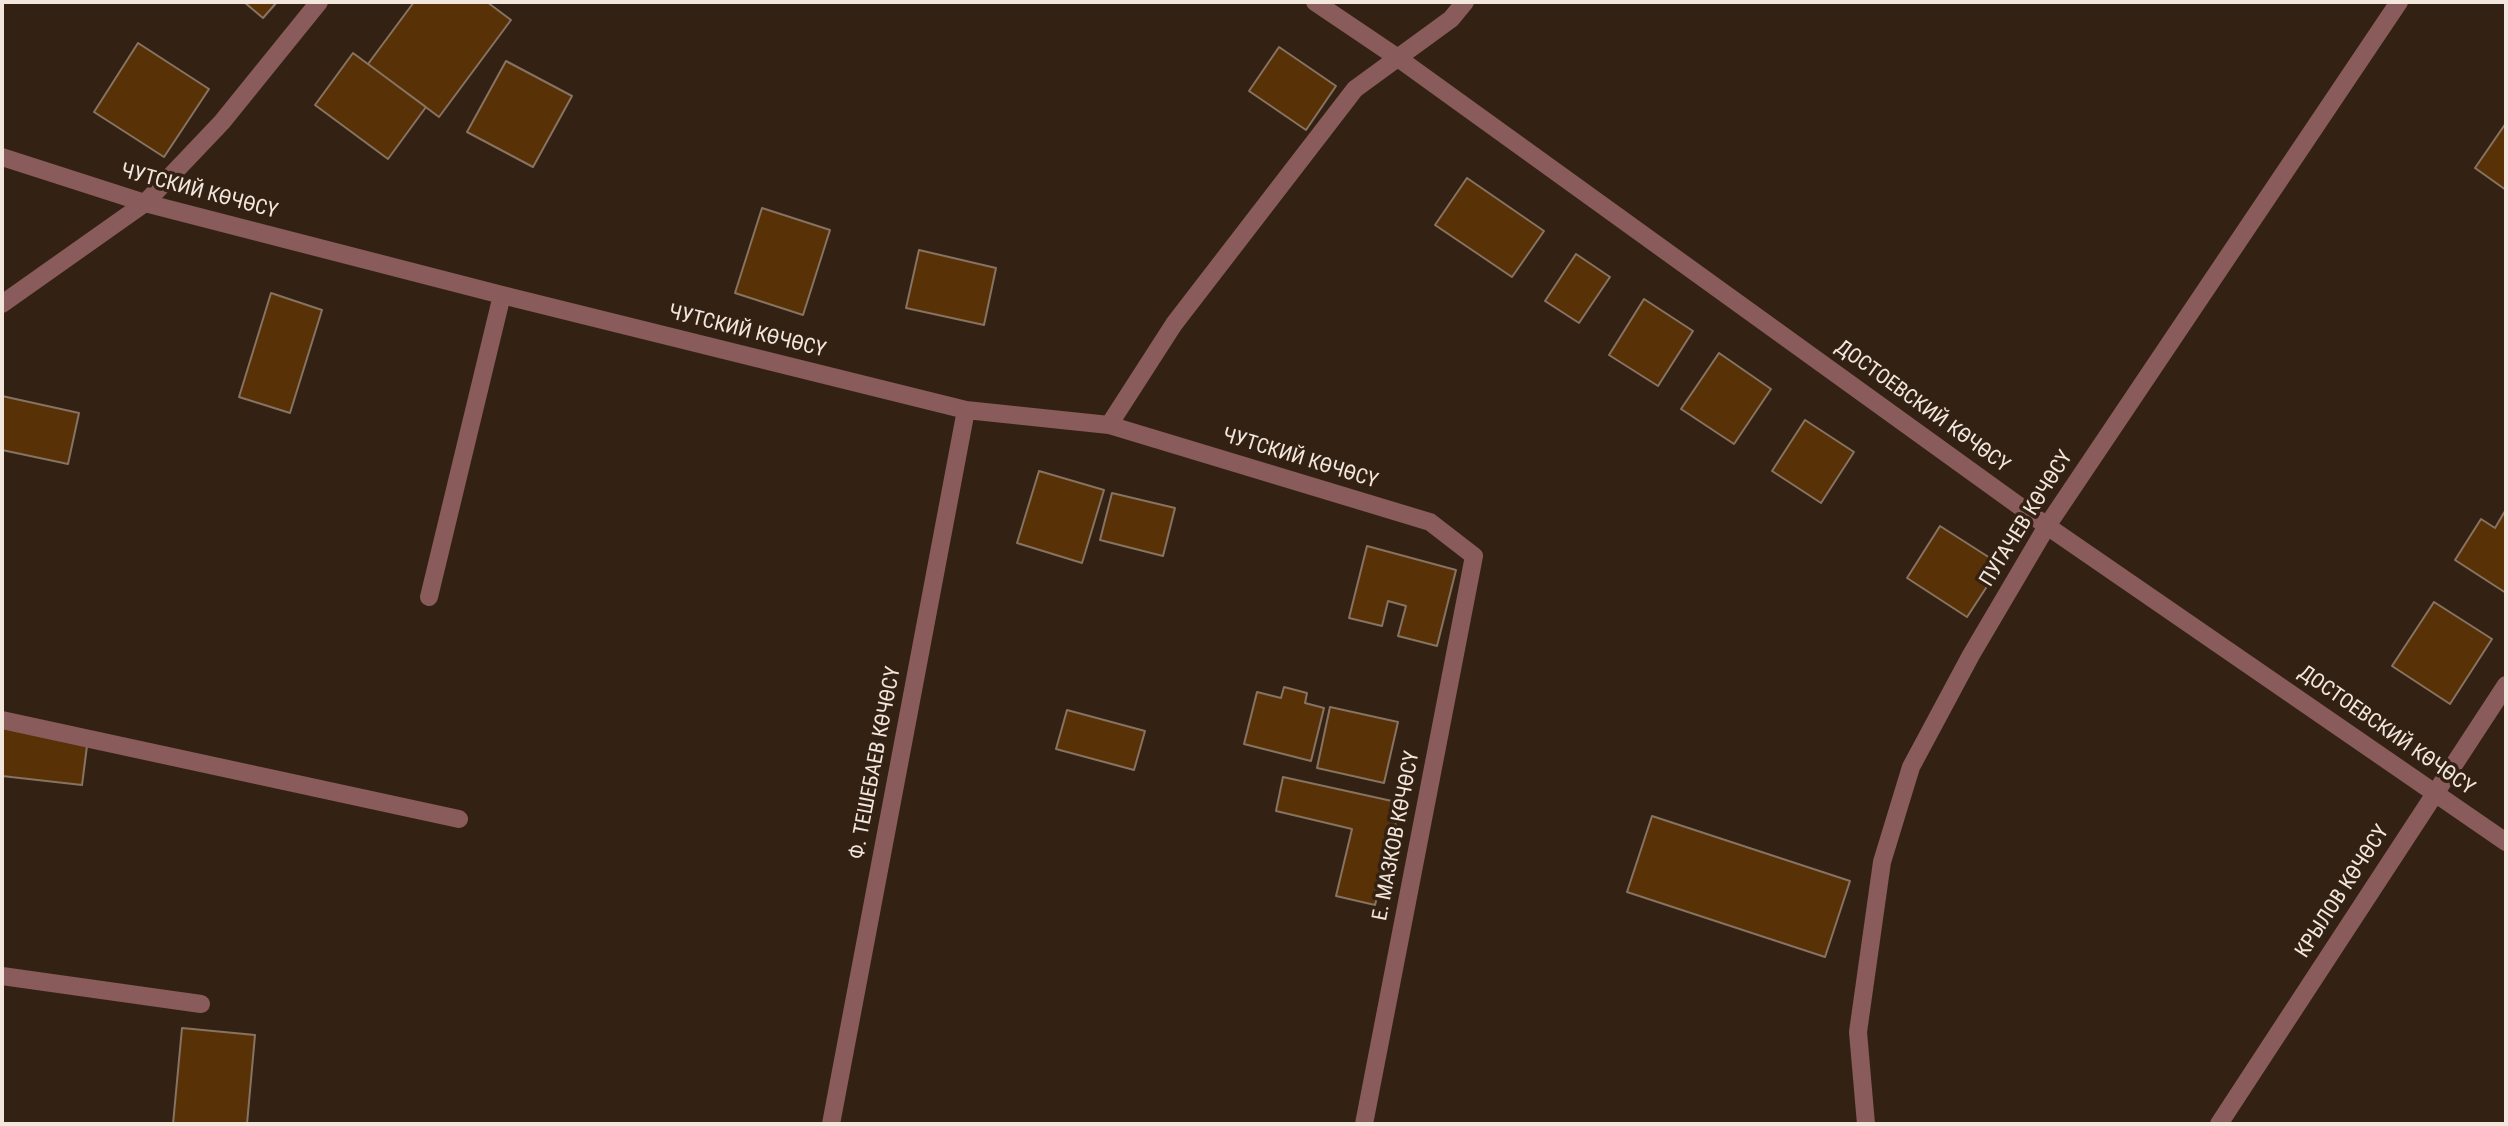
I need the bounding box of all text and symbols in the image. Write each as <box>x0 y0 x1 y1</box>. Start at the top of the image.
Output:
street label: ЧУТСКИЙ КӨЧӨСҮ <box>118 159 280 225</box>
street label: ЧУТСКИЙ КӨЧӨСҮ <box>666 300 828 364</box>
street label: ДОСТОЕВСКИЙ КӨЧӨСҮ <box>1830 335 2014 479</box>
street label: ЧУТСКИЙ КӨЧӨСҮ <box>1219 423 1381 495</box>
street label: ПУГАЧЕВ КӨЧӨСҮ <box>1975 446 2079 592</box>
street label: ДОСТОЕВСКИЙ КӨЧӨСҮ <box>2293 661 2479 801</box>
street label: Ф. ТЕШЕБАЕВ КӨЧӨСҮ <box>845 665 907 861</box>
street label: Е. МАЗКОВ КӨЧӨСҮ <box>1368 749 1426 923</box>
street label: КРЫЛОВ КӨЧӨСҮ <box>2291 821 2395 963</box>

